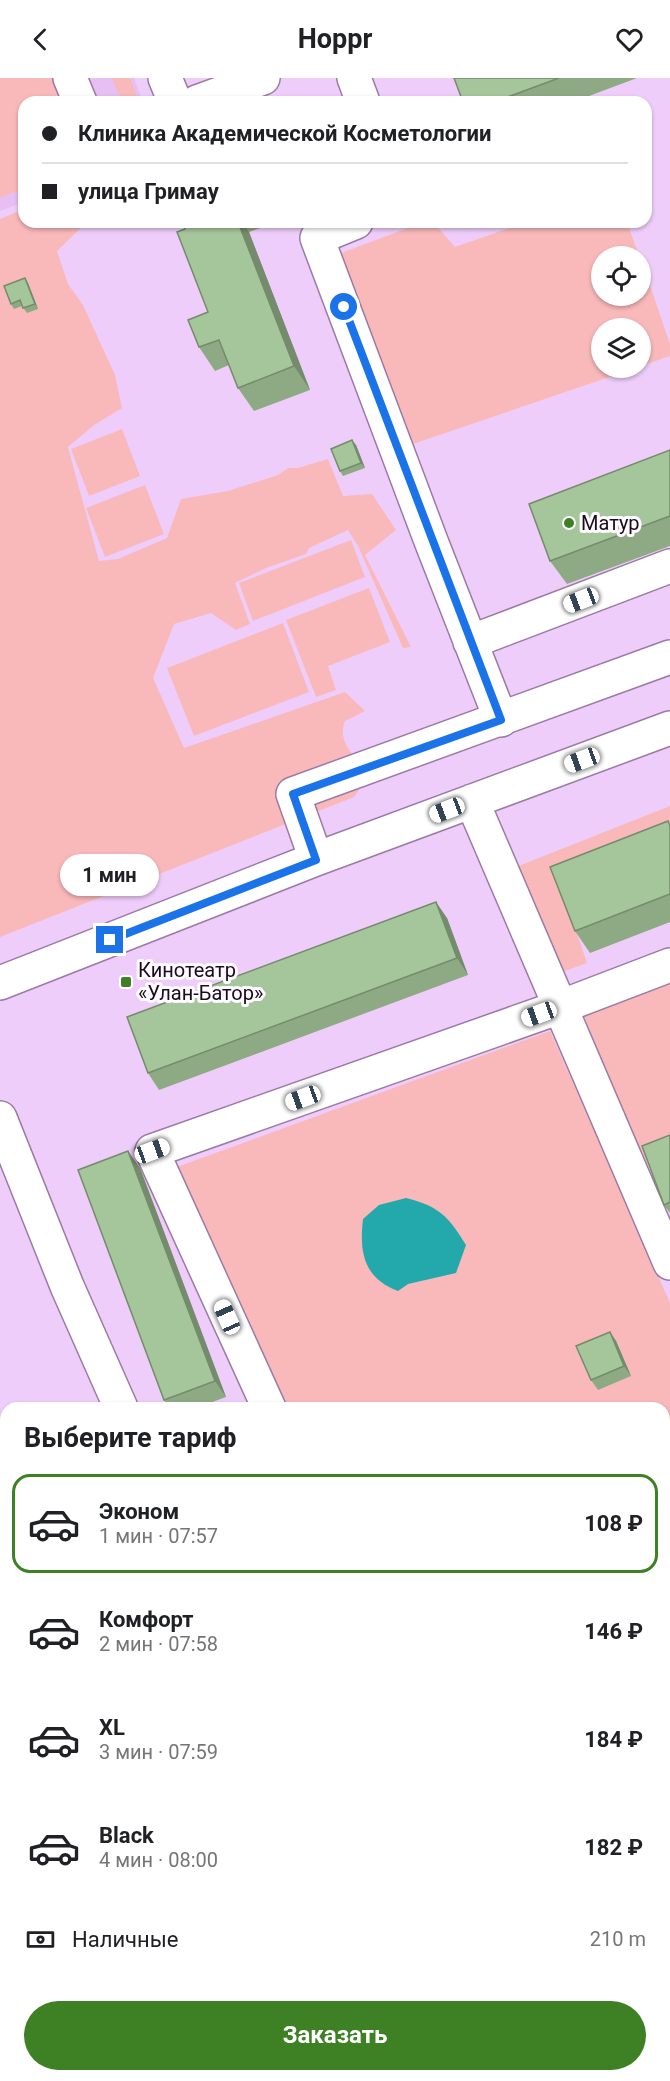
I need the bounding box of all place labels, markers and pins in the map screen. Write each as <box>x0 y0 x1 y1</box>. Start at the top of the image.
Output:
place label: Матур <box>581 511 640 535</box>
marker: Матур <box>562 516 576 530</box>
place label: Кинотеатр «Улан-Батор» <box>138 958 263 1005</box>
marker: Кинотеатр «Улан-Батор» <box>119 975 133 989</box>

